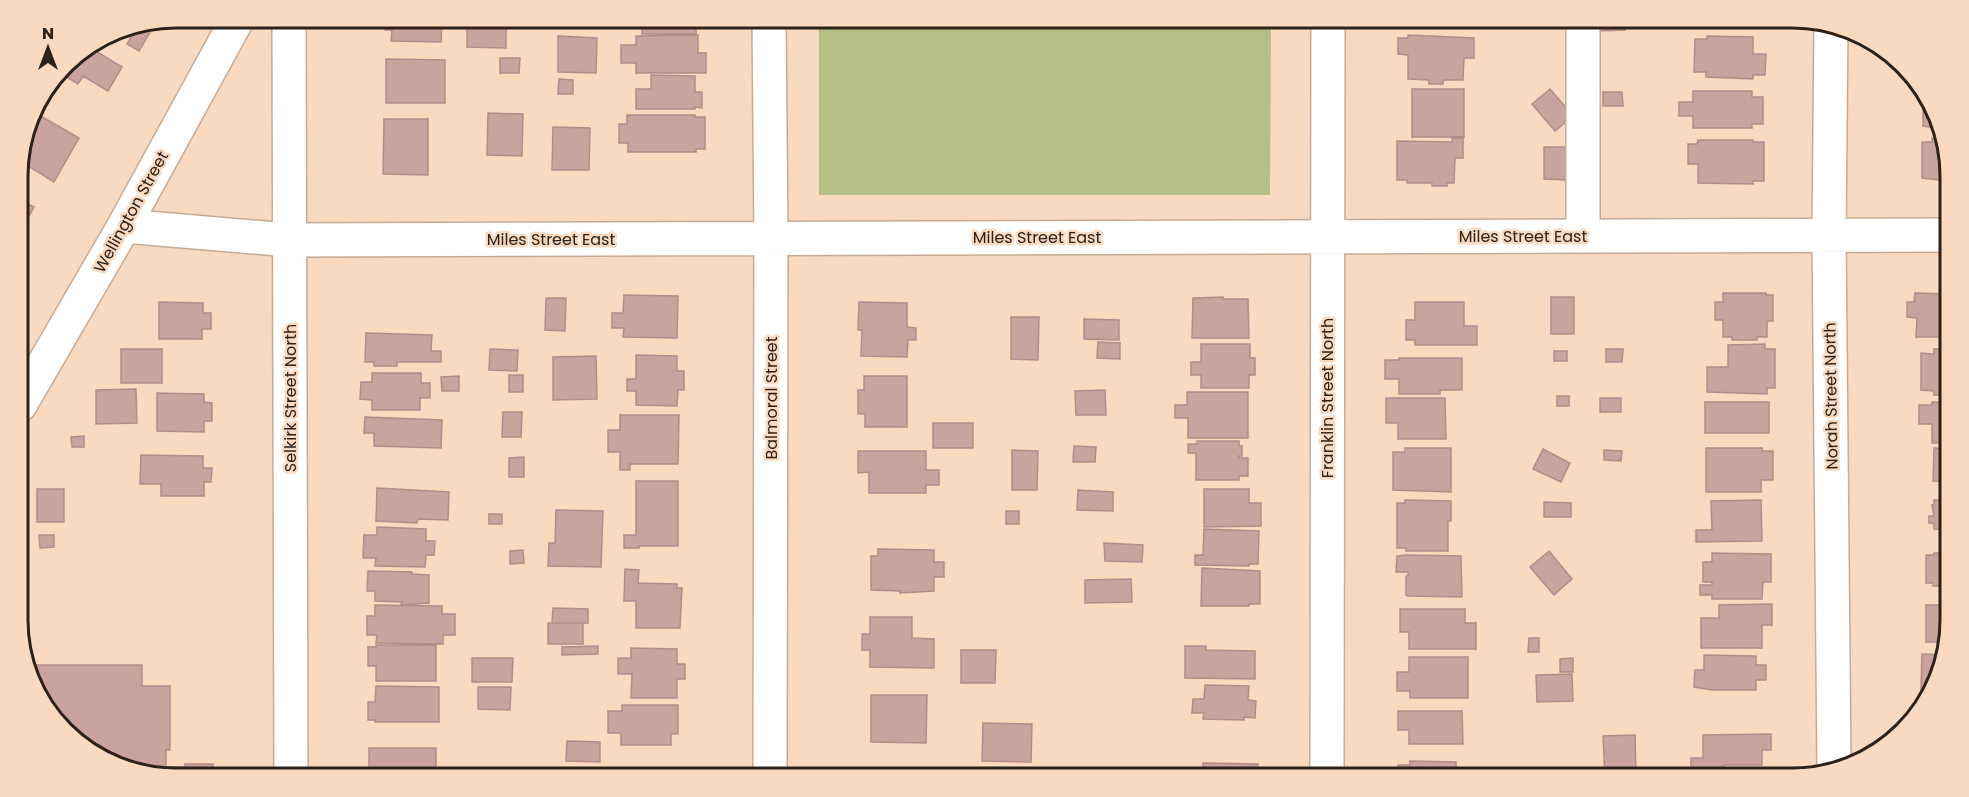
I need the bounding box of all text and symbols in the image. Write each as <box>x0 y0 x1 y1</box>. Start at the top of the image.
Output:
north arrow <box>18 18 78 78</box>
text: N <box>42 22 54 45</box>
street label: Wellington Street <box>88 147 174 277</box>
street label: Miles Street East <box>1459 225 1587 248</box>
street label: Miles Street East <box>973 226 1101 249</box>
street label: Miles Street East <box>487 228 615 251</box>
street label: Franklin Street North <box>1316 318 1339 478</box>
street label: Norah Street North <box>1818 322 1844 470</box>
street label: Selkirk Street North <box>279 324 302 472</box>
street label: Balmoral Street <box>760 336 783 460</box>

